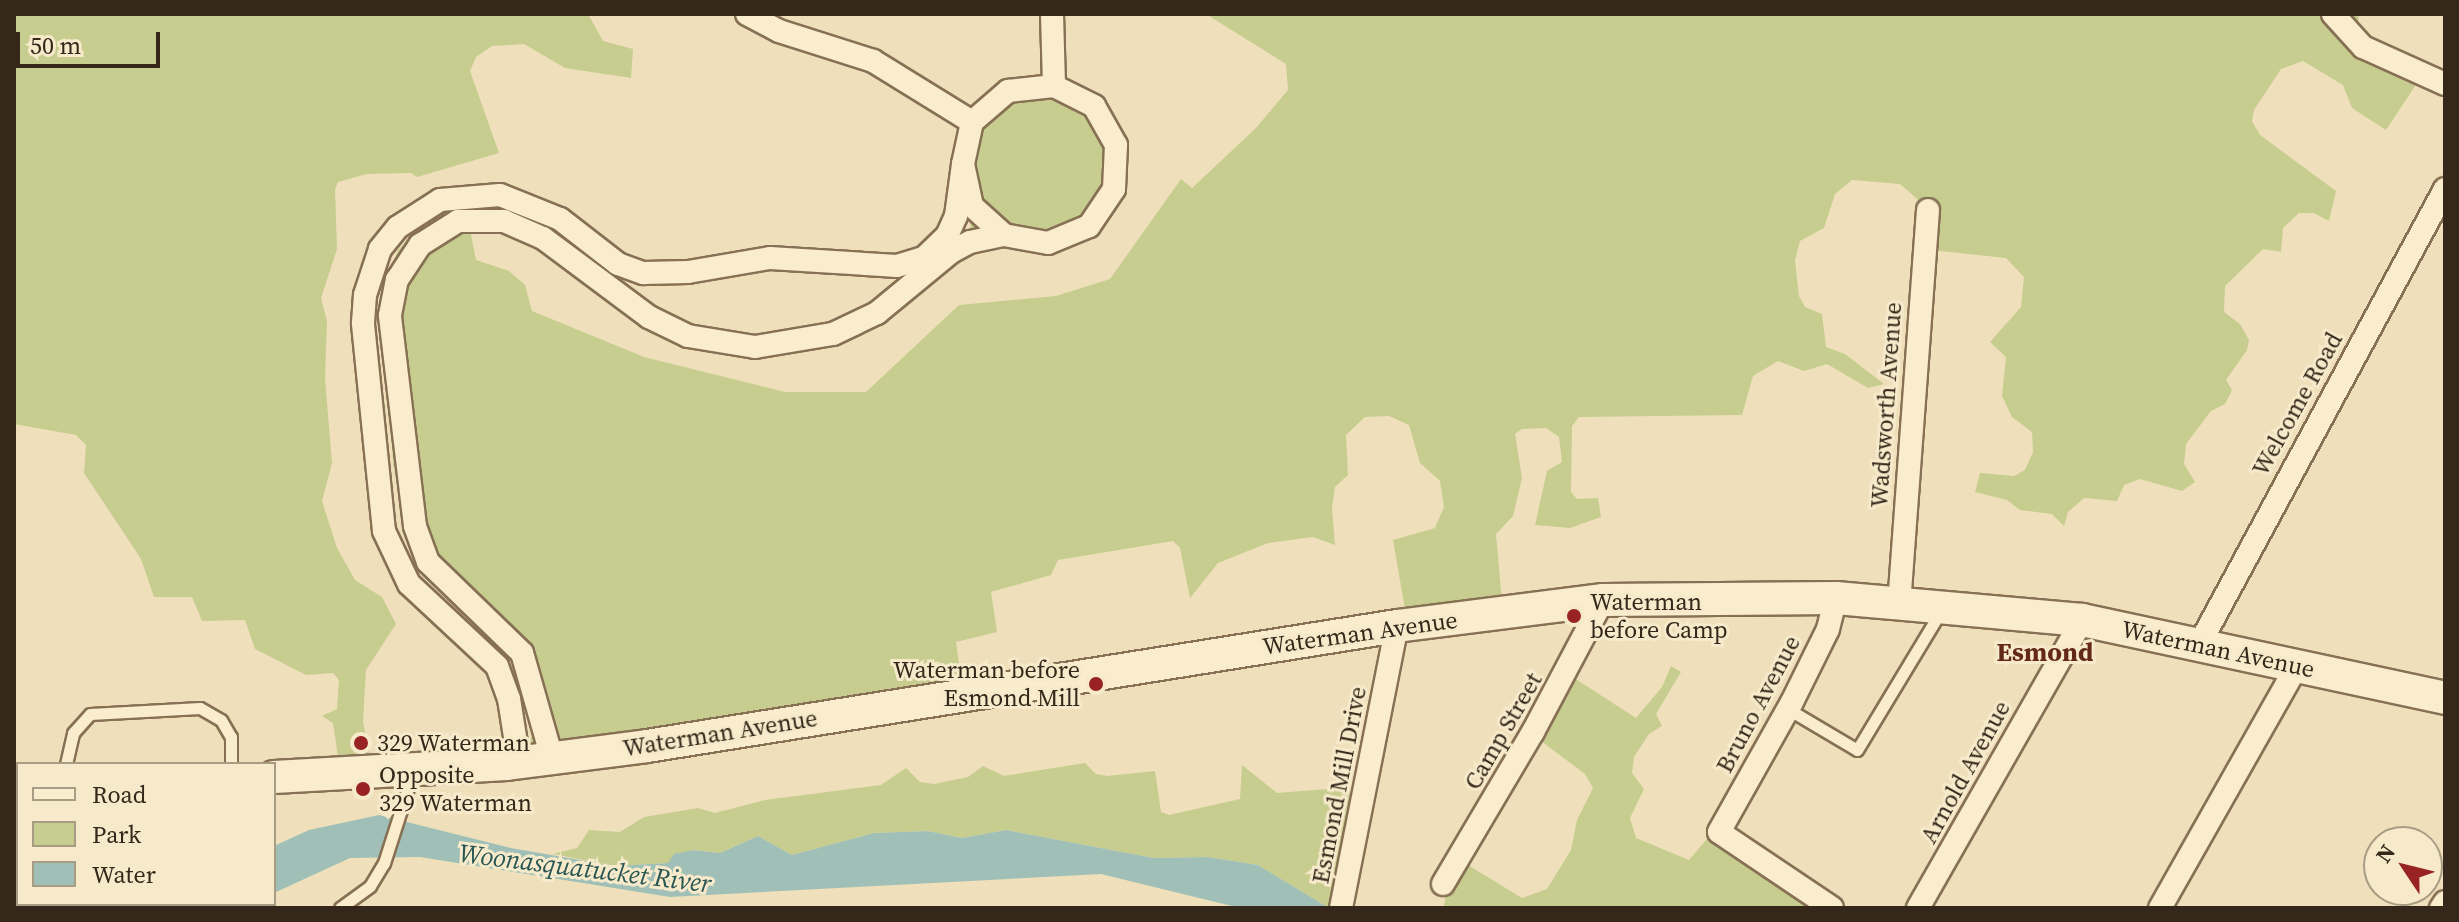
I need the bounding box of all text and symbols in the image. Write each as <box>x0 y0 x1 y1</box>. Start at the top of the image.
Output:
scale bar <box>20 16 164 66</box>
text: 50 m <box>30 29 81 62</box>
street label: Wadsworth Avenue <box>1864 301 1908 509</box>
street label: Welcome Road <box>2246 327 2348 481</box>
place label: Waterman before Camp <box>1590 588 1727 644</box>
street label: Waterman Avenue <box>1261 605 1459 661</box>
marker: Waterman before Camp <box>1565 607 1583 625</box>
street label: Waterman Avenue <box>2119 614 2317 684</box>
street label: Bruno Avenue <box>1710 630 1806 778</box>
district label: Esmond <box>1996 637 2094 669</box>
place label: Waterman before Esmond Mill <box>893 656 1080 712</box>
street label: Camp Street <box>1458 667 1548 795</box>
marker: Waterman before Esmond Mill <box>1087 675 1105 693</box>
street label: Esmond Mill Drive <box>1306 684 1372 886</box>
street label: Arnold Avenue <box>1914 696 2016 848</box>
street label: Waterman Avenue <box>621 703 819 763</box>
place label: 329 Waterman <box>377 729 531 757</box>
marker: 329 Waterman <box>352 734 370 752</box>
place label: Opposite 329 Waterman <box>379 761 533 817</box>
legend <box>16 762 276 906</box>
text: Road <box>92 778 146 811</box>
marker: Opposite 329 Waterman <box>354 780 372 798</box>
text: Park <box>92 818 141 851</box>
north arrow <box>2363 826 2443 906</box>
water label: Woonasquatucket River <box>457 838 713 900</box>
text: N <box>2368 838 2402 869</box>
text: Water <box>92 858 156 891</box>

